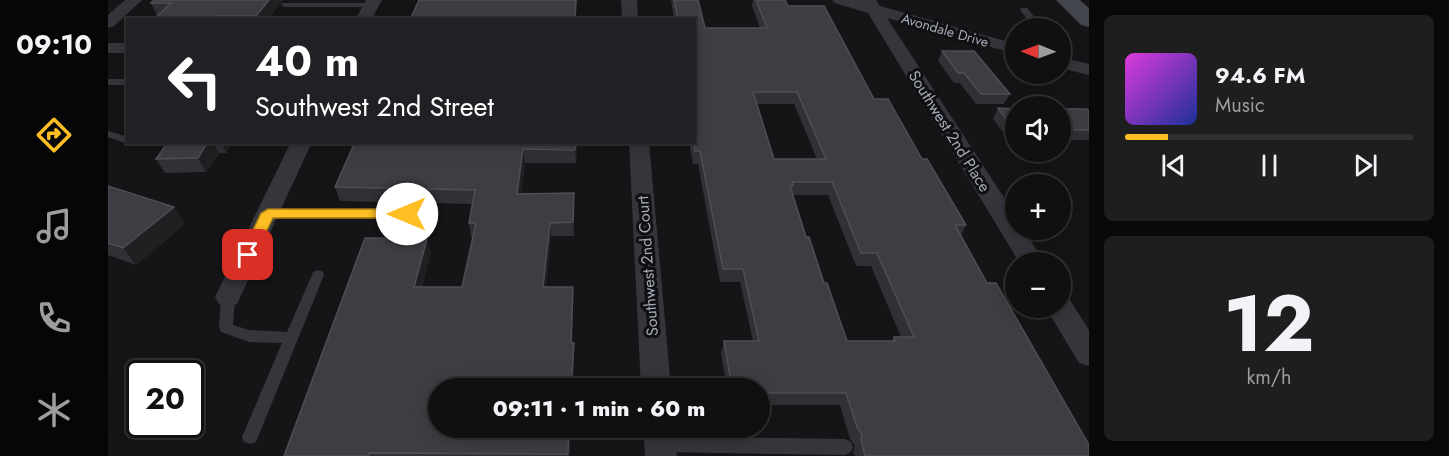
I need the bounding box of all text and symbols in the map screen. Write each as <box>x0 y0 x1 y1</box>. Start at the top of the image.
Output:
street label: Avondale Drive <box>899 8 991 52</box>
north arrow <box>1005 18 1071 84</box>
map controls <box>1005 18 1071 318</box>
text: 09:10 <box>16 25 92 64</box>
text: 40 m <box>255 31 359 92</box>
icon: left <box>156 42 234 120</box>
text: 94.6 FM <box>1215 59 1305 91</box>
street label: Southwest 2nd Place <box>903 66 996 197</box>
text: Southwest 2nd Street <box>255 87 494 126</box>
text: Music <box>1215 91 1265 120</box>
button: sound <box>1005 96 1071 162</box>
icon: directions <box>33 114 75 156</box>
icon: previous <box>1157 149 1190 182</box>
icon: pause <box>1253 149 1286 182</box>
icon: next <box>1349 149 1382 182</box>
button: + <box>1005 174 1071 240</box>
position arrow <box>375 182 439 246</box>
street label: Southwest 2nd Court <box>631 195 664 337</box>
icon: music <box>33 205 75 247</box>
pin <box>222 229 273 280</box>
icon: arrive <box>231 238 264 271</box>
button: − <box>1005 252 1071 318</box>
text: 12 <box>1224 268 1314 380</box>
icon: phone <box>33 297 75 339</box>
speed limit sign: 20 <box>126 360 204 438</box>
text: km/h <box>1246 363 1292 392</box>
icon: climate <box>33 389 75 431</box>
text: 09:11 · 1 min · 60 m <box>493 392 705 424</box>

